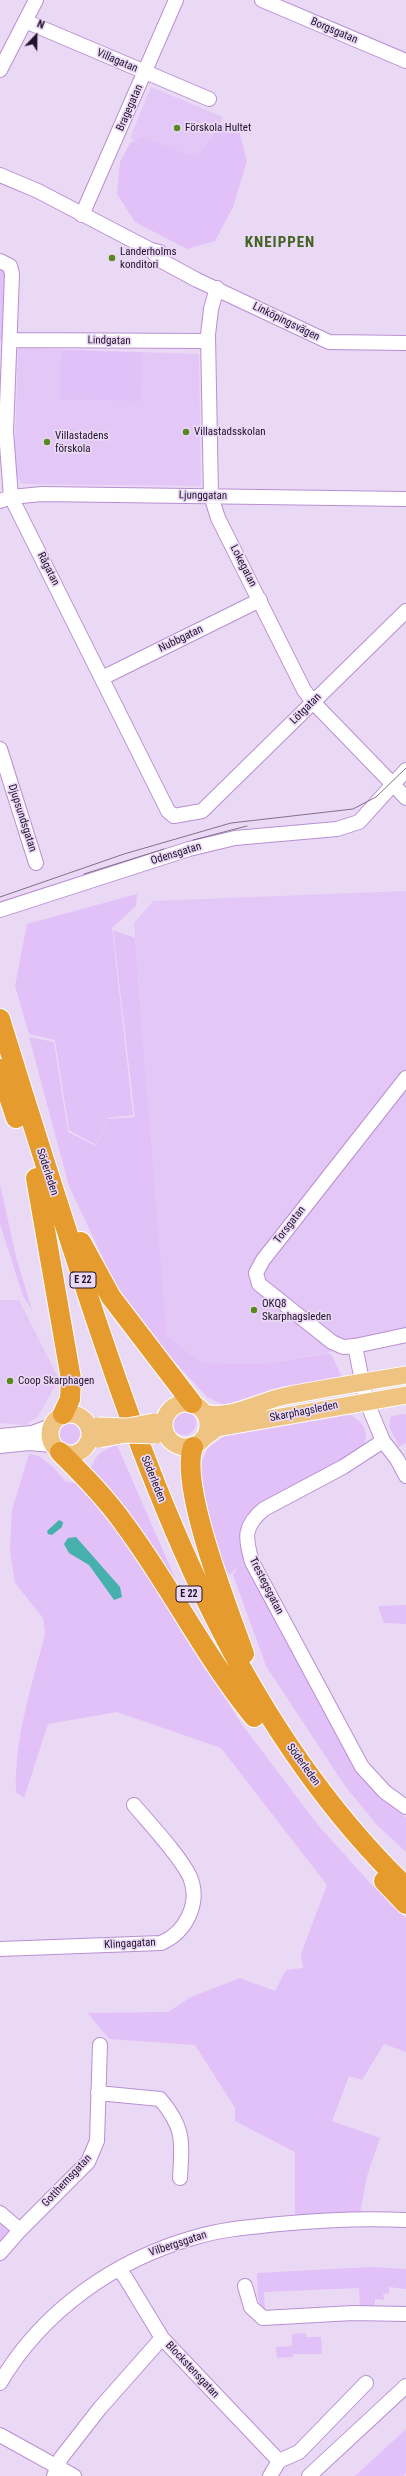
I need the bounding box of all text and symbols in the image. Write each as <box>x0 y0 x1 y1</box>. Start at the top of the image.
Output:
street label: Borgsgatan <box>309 15 359 47</box>
north arrow <box>16 16 56 56</box>
text: N <box>35 17 46 32</box>
street label: Villagatan <box>94 46 140 76</box>
street label: Bragegatan <box>114 83 146 133</box>
place label: Förskola Hultet <box>185 121 251 135</box>
marker: Förskola Hultet <box>172 123 182 133</box>
district label: KNEIPPEN <box>245 234 315 252</box>
place label: Landerholms konditori <box>120 245 176 271</box>
marker: Landerholms konditori <box>107 253 117 263</box>
street label: Linköpingsvägen <box>250 300 322 344</box>
street label: Lindgatan <box>87 334 131 348</box>
place label: Villastadsskolan <box>194 425 266 439</box>
marker: Villastadsskolan <box>181 427 191 437</box>
place label: Villastadens förskola <box>55 429 109 455</box>
marker: Villastadens förskola <box>42 437 52 447</box>
street label: Ljunggatan <box>179 489 227 503</box>
street label: Lokegatan <box>227 543 259 589</box>
street label: Rågatan <box>34 550 62 588</box>
street label: Nubbgatan <box>157 623 205 655</box>
street label: Lötgatan <box>288 691 324 727</box>
street label: Djupsundsgatan <box>5 783 39 853</box>
street label: Odensgatan <box>149 840 203 868</box>
street label: Söderleden <box>33 1147 61 1197</box>
street label: Torsgatan <box>271 1204 309 1246</box>
road number: E 22 <box>70 1272 96 1288</box>
place label: OKQ8 Skarphagsleden <box>262 1297 331 1323</box>
marker: OKQ8 Skarphagsleden <box>249 1305 259 1315</box>
place label: Coop Skarphagen <box>18 1374 94 1388</box>
marker: Coop Skarphagen <box>5 1376 15 1386</box>
street label: Skarphagsleden <box>269 1399 339 1425</box>
street label: Söderleden <box>138 1454 168 1504</box>
street label: Trestegsgatan <box>246 1555 286 1617</box>
road number: E 22 <box>176 1586 202 1602</box>
street label: Söderleden <box>283 1741 323 1789</box>
street label: Klingagatan <box>104 1936 156 1952</box>
street label: Gotthemsgatan <box>39 2152 95 2210</box>
street label: Vilbergsgatan <box>147 2228 209 2260</box>
street label: Blockstensgatan <box>162 2339 222 2401</box>

